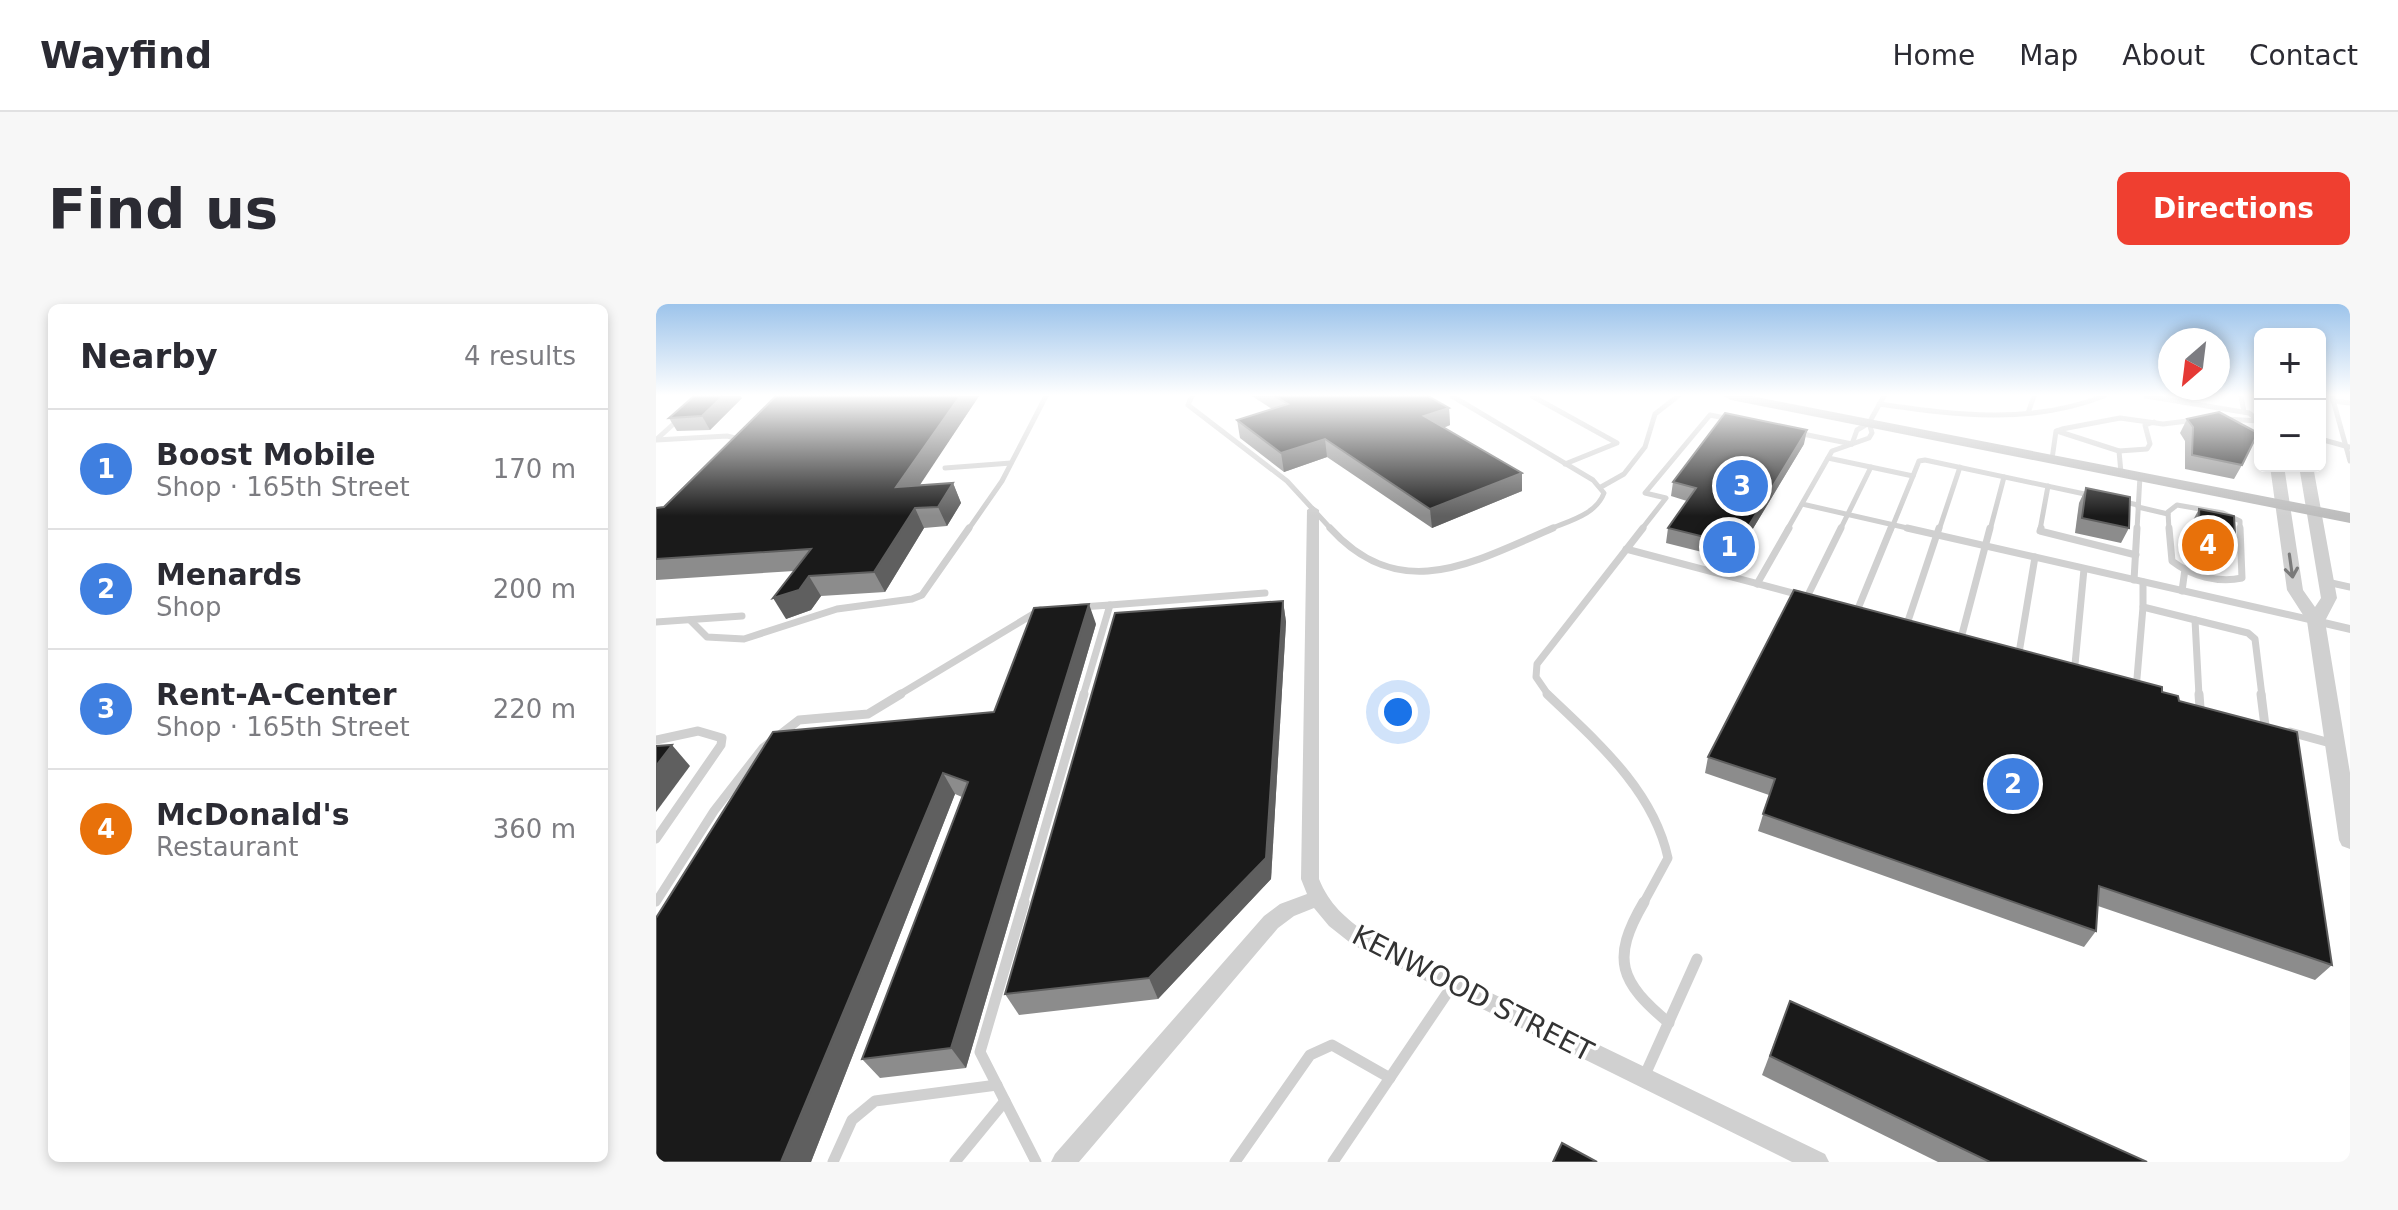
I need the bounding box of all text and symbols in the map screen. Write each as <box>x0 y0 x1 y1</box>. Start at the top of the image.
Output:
text: Wayfind <box>40 33 212 77</box>
text: Home <box>1892 39 1975 72</box>
text: Map <box>2019 39 2078 72</box>
text: About <box>2122 39 2205 72</box>
text: Contact <box>2249 39 2358 72</box>
button: Directions <box>2117 172 2350 245</box>
text: Find us <box>48 176 278 241</box>
north arrow <box>2158 328 2230 400</box>
map controls <box>2254 328 2326 472</box>
button: + <box>2254 328 2326 400</box>
text: Nearby <box>80 336 218 376</box>
text: 4 results <box>464 341 576 371</box>
button: − <box>2254 400 2326 472</box>
text: Boost Mobile <box>156 437 376 472</box>
text: 1 <box>97 454 115 484</box>
text: 170 m <box>493 454 576 484</box>
pin: 3 <box>1716 456 1768 516</box>
text: Shop · 165th Street <box>156 472 410 502</box>
pin: 4 <box>2182 515 2234 575</box>
pin: 1 <box>1703 517 1755 577</box>
one-way arrow <box>2284 552 2299 579</box>
text: Menards <box>156 557 302 592</box>
text: 2 <box>97 574 115 604</box>
text: 200 m <box>493 574 576 604</box>
text: Shop <box>156 592 221 622</box>
text: Rent-A-Center <box>156 677 396 712</box>
your location <box>1378 692 1418 732</box>
text: 3 <box>97 694 115 724</box>
text: 220 m <box>493 694 576 724</box>
text: Shop · 165th Street <box>156 712 410 742</box>
pin: 2 <box>1987 754 2039 814</box>
text: McDonald's <box>156 797 350 832</box>
text: 4 <box>97 814 115 844</box>
text: 360 m <box>493 814 576 844</box>
text: Restaurant <box>156 832 298 862</box>
street label: KENWOOD STREET <box>1347 918 1600 1069</box>

